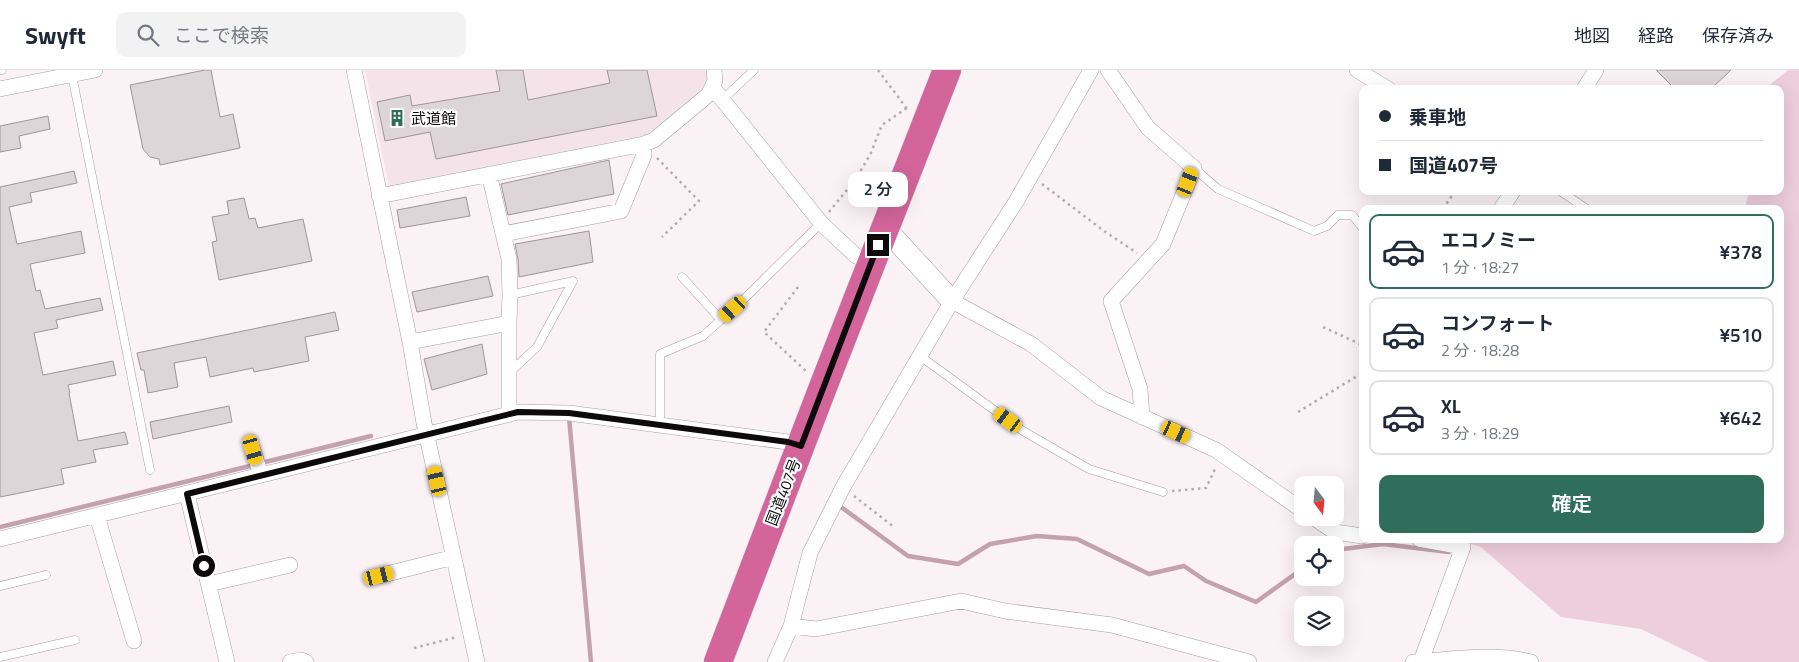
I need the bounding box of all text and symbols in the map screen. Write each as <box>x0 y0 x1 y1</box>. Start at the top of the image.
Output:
search box <box>116 12 466 57</box>
text: Swyft <box>25 17 86 53</box>
text: ここで検索 <box>174 20 269 49</box>
icon: search <box>134 21 162 49</box>
text: 地図 <box>1574 22 1610 49</box>
text: 経路 <box>1638 22 1674 49</box>
text: 保存済み <box>1702 22 1774 49</box>
text: 乗車地 <box>1409 102 1466 131</box>
place label: 武道館 <box>411 107 456 130</box>
building icon: 武道館 <box>387 108 407 128</box>
text: 国道407号 <box>1409 150 1498 179</box>
car <box>1175 165 1200 199</box>
callout: 2 分 <box>848 172 908 208</box>
text: 2 分 <box>864 177 892 201</box>
text: エコノミー <box>1441 225 1536 254</box>
icon: car <box>1381 229 1426 274</box>
route end <box>867 234 889 256</box>
text: ¥378 <box>1719 237 1762 266</box>
text: 1 分 · 18:27 <box>1441 255 1519 279</box>
car <box>716 293 749 325</box>
text: コンフォート <box>1441 308 1554 337</box>
icon: car <box>1381 312 1426 357</box>
text: ¥510 <box>1719 320 1762 349</box>
text: 2 分 · 18:28 <box>1441 338 1519 362</box>
text: XL <box>1441 391 1461 420</box>
icon: car <box>1381 395 1426 440</box>
text: ¥642 <box>1719 403 1762 432</box>
car <box>991 405 1024 435</box>
car <box>1159 419 1192 445</box>
text: 3 分 · 18:29 <box>1441 421 1519 445</box>
car <box>241 434 264 466</box>
street label: 国道407号 <box>760 455 806 529</box>
car <box>426 465 447 497</box>
button: 確定 <box>1379 475 1764 533</box>
north arrow <box>1294 476 1344 526</box>
map controls <box>1294 476 1344 646</box>
button: locate <box>1294 536 1344 586</box>
route start <box>193 555 215 577</box>
car <box>362 565 395 587</box>
button: layers <box>1294 596 1344 646</box>

